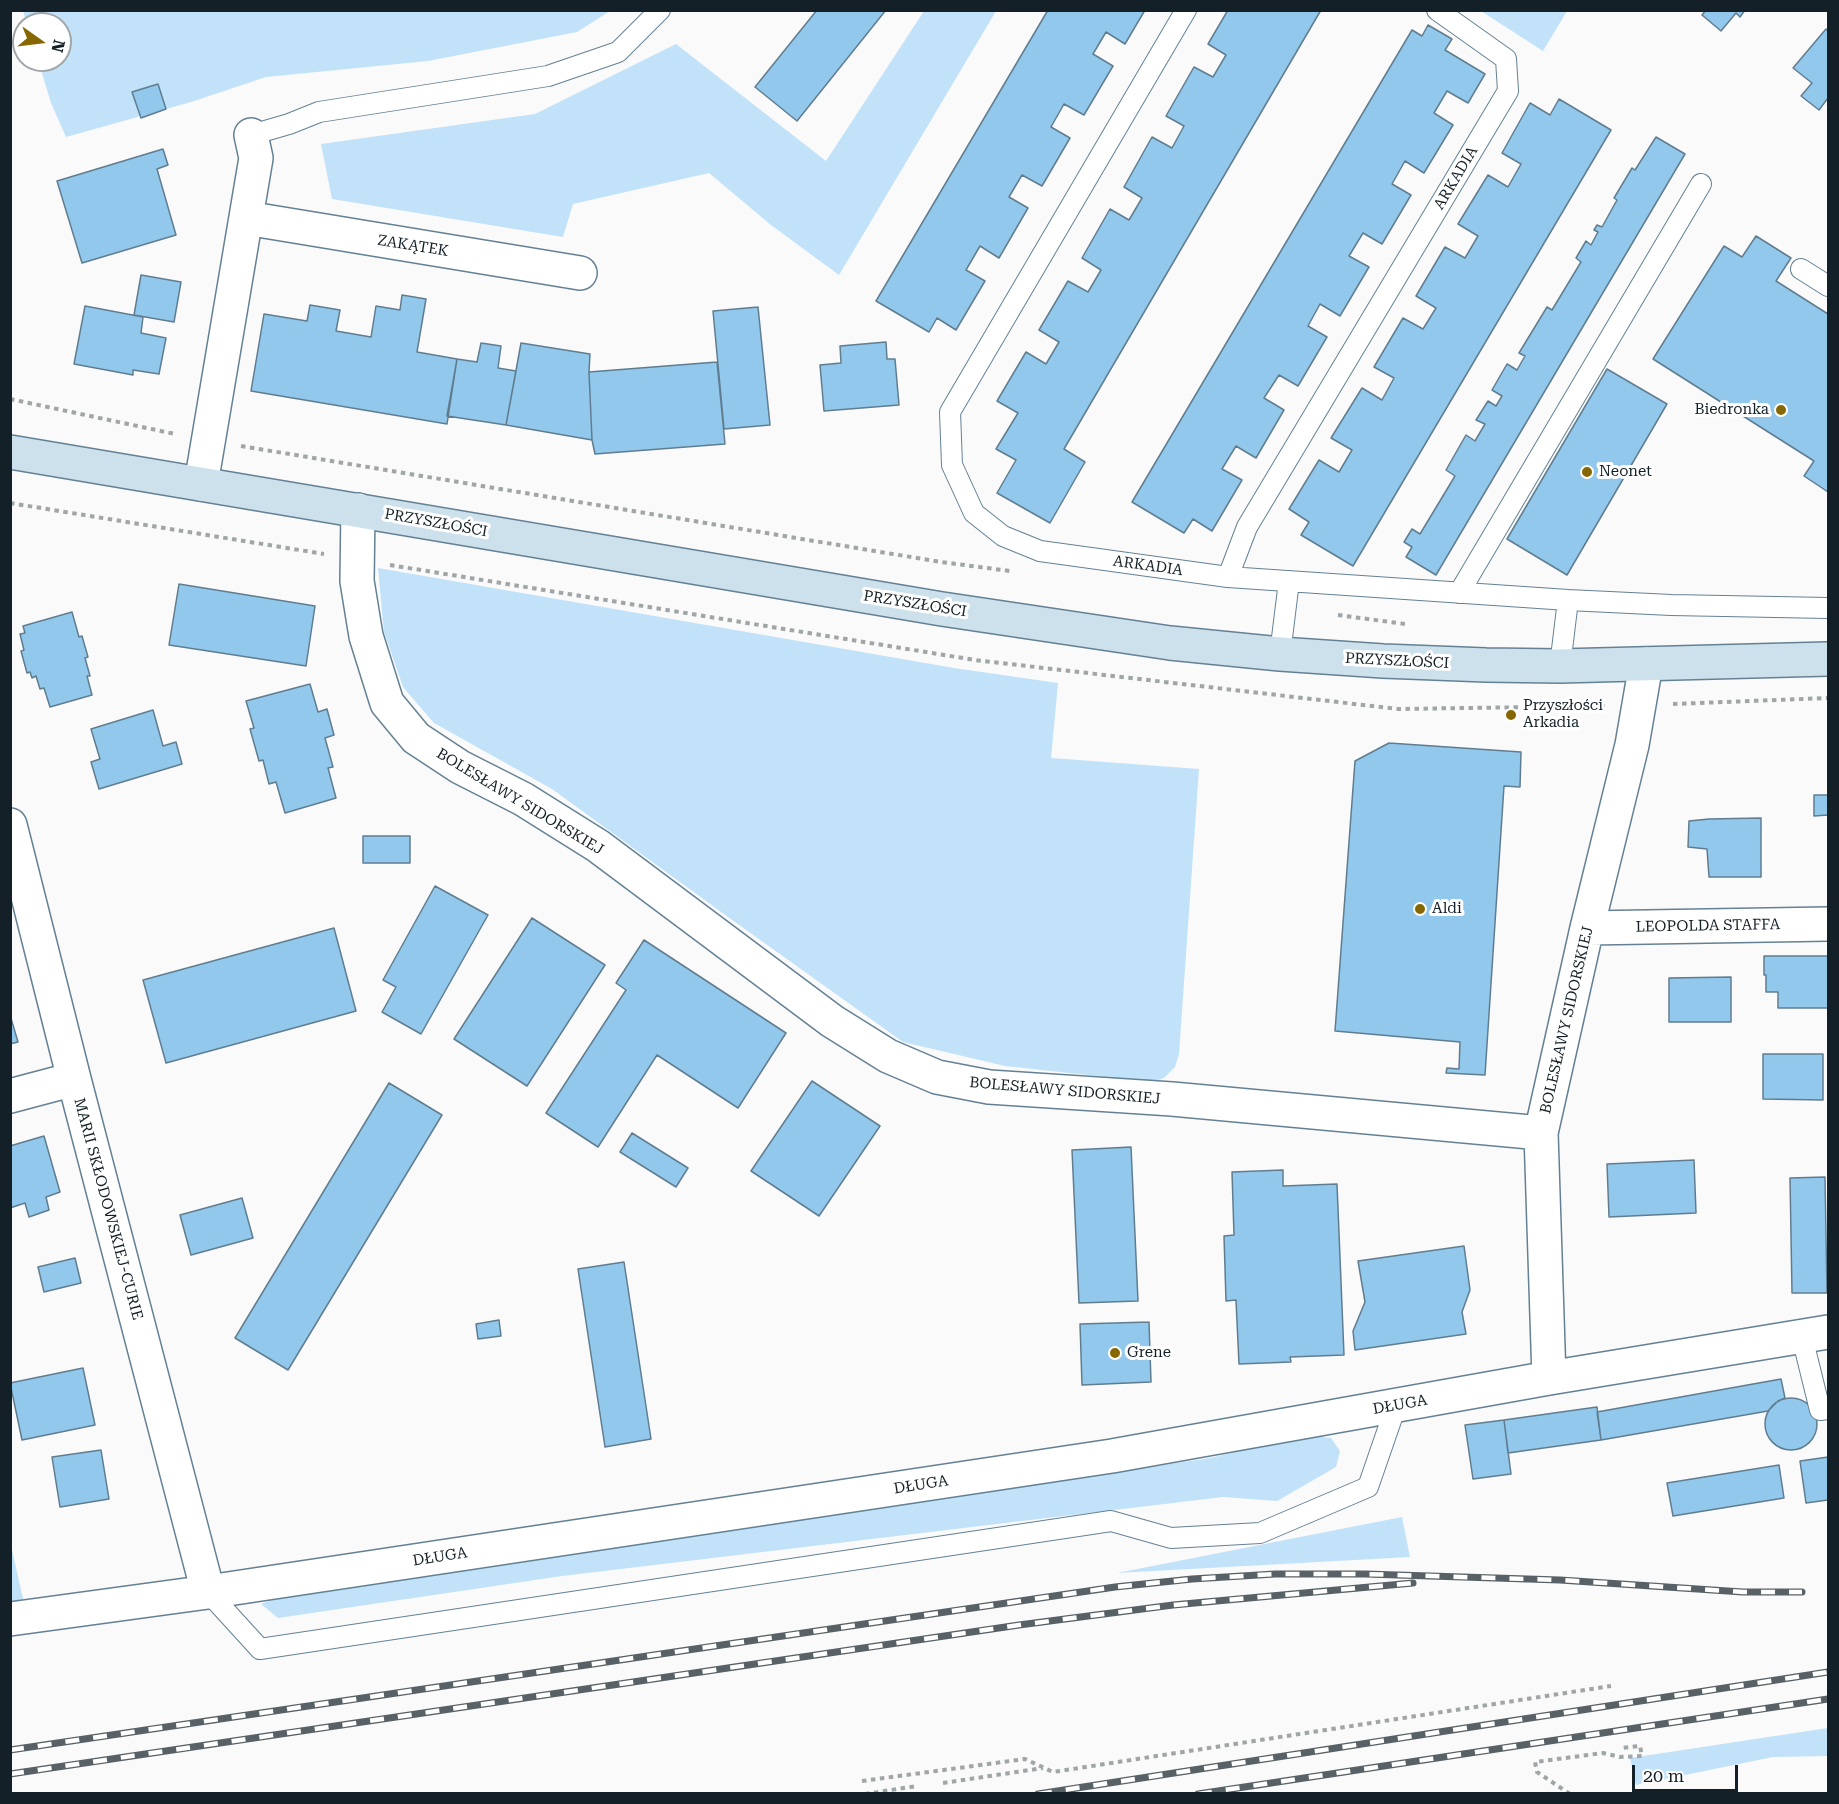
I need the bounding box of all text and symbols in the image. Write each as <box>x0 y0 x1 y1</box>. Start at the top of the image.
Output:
north arrow <box>12 12 72 72</box>
text: N <box>47 38 69 54</box>
street label: ARKADIA <box>1430 143 1482 213</box>
street label: ZAKĄTEK <box>376 232 450 260</box>
place label: Biedronka <box>1694 401 1769 419</box>
marker: Biedronka <box>1774 403 1788 417</box>
place label: Neonet <box>1599 463 1652 481</box>
marker: Neonet <box>1580 465 1594 479</box>
street label: PRZYSZŁOŚCI <box>383 505 489 541</box>
street label: ARKADIA <box>1112 552 1184 580</box>
street label: PRZYSZŁOŚCI <box>862 587 968 621</box>
street label: PRZYSZŁOŚCI <box>1344 649 1450 673</box>
place label: Przyszłości Arkadia <box>1523 697 1603 732</box>
marker: Przyszłości Arkadia <box>1504 708 1518 722</box>
street label: BOLESŁAWY SIDORSKIEJ <box>433 745 607 859</box>
place label: Aldi <box>1432 900 1462 918</box>
marker: Aldi <box>1413 902 1427 916</box>
street label: LEOPOLDA STAFFA <box>1636 916 1780 936</box>
street label: BOLESŁAWY SIDORSKIEJ <box>1537 924 1597 1116</box>
street label: BOLESŁAWY SIDORSKIEJ <box>969 1074 1161 1108</box>
street label: MARII SKŁODOWSKIEJ-CURIE <box>70 1096 146 1322</box>
place label: Grene <box>1127 1344 1171 1362</box>
marker: Grene <box>1108 1346 1122 1360</box>
street label: DŁUGA <box>1371 1391 1429 1419</box>
street label: DŁUGA <box>892 1472 950 1498</box>
street label: DŁUGA <box>411 1544 469 1570</box>
scale bar <box>1635 1753 1742 1791</box>
text: 20 m <box>1643 1765 1684 1786</box>

